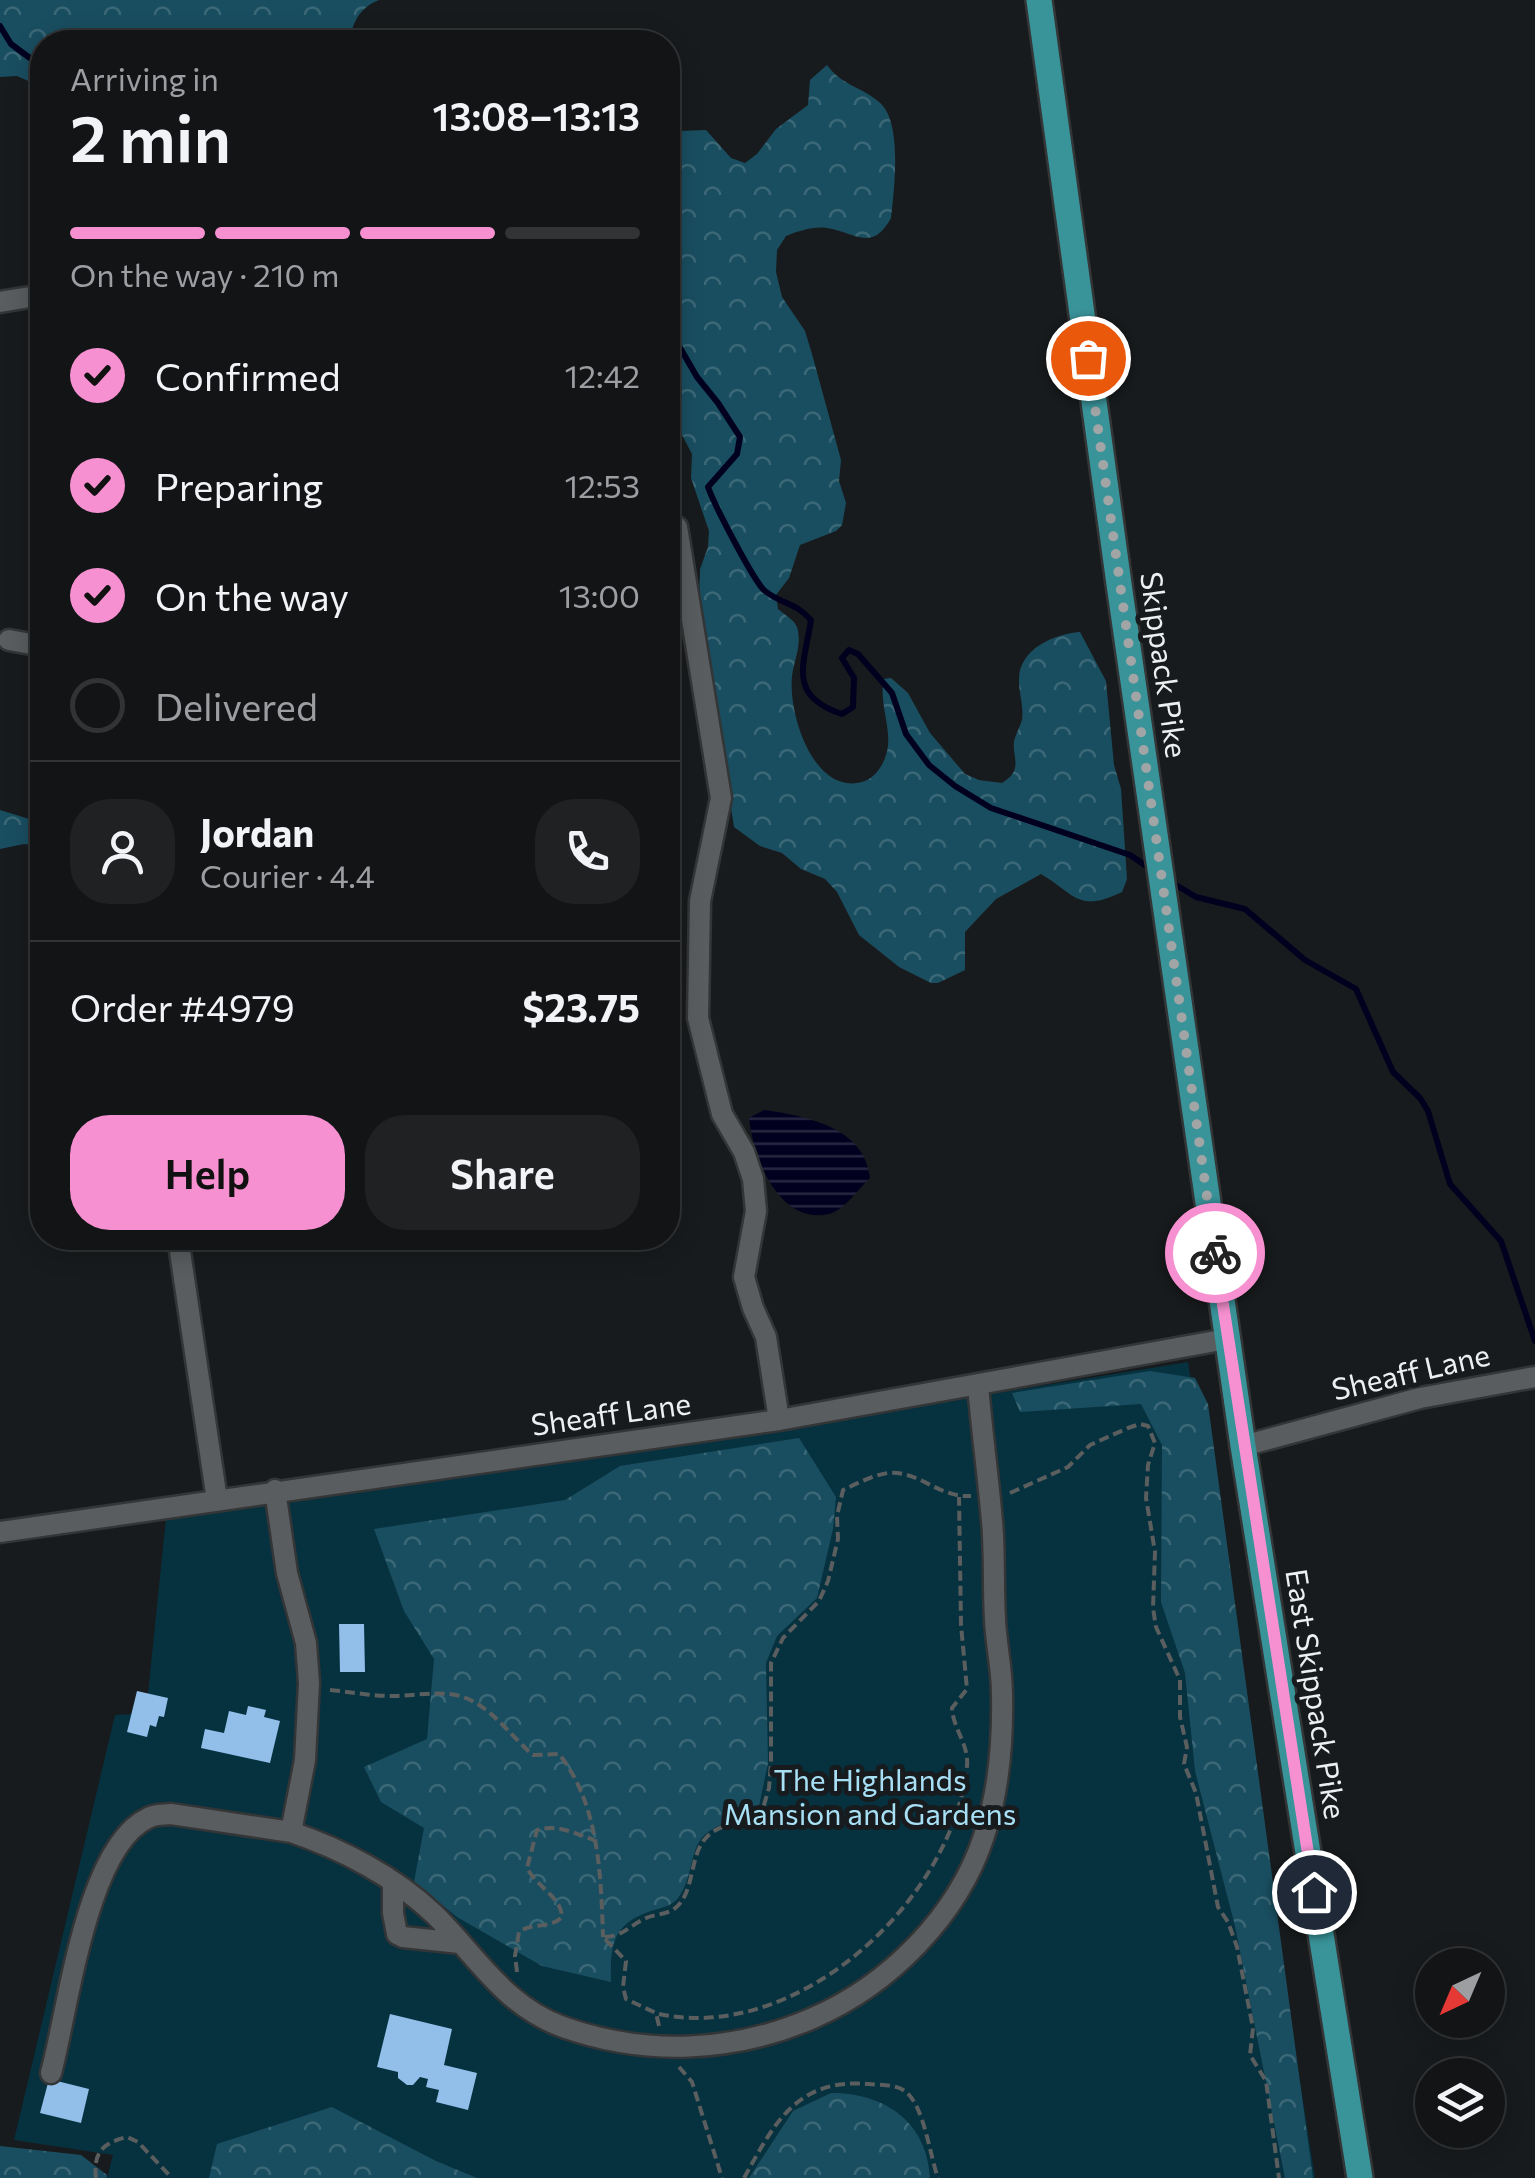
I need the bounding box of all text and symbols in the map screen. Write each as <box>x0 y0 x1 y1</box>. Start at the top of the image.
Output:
text: Arriving in <box>70 58 219 98</box>
text: 13:08–13:13 <box>433 92 640 139</box>
text: 2 min <box>70 96 231 175</box>
text: On the way · 210 m <box>70 254 339 294</box>
pin <box>1046 316 1131 401</box>
icon: bag <box>1061 331 1116 386</box>
icon: check <box>70 348 125 403</box>
text: Confirmed <box>155 352 341 399</box>
text: 12:42 <box>565 355 640 395</box>
icon: check <box>70 458 125 513</box>
text: Preparing <box>155 462 323 509</box>
text: 12:53 <box>564 465 640 505</box>
icon: check <box>70 568 125 623</box>
street label: Skippack Pike <box>1134 569 1197 760</box>
text: On the way <box>155 572 349 619</box>
text: 13:00 <box>559 575 640 615</box>
text: Delivered <box>155 682 318 729</box>
button: person <box>70 799 175 904</box>
button: phone <box>535 799 640 904</box>
text: Jordan <box>200 808 314 855</box>
text: Courier · 4.4 <box>200 855 375 895</box>
text: Order #4979 <box>70 983 295 1030</box>
text: $23.75 <box>522 983 640 1030</box>
button: Help <box>70 1115 345 1230</box>
button: Share <box>365 1115 640 1230</box>
courier <box>1165 1203 1265 1303</box>
icon: bike <box>1188 1226 1243 1281</box>
street label: Sheaff Lane <box>1328 1334 1493 1407</box>
street label: Sheaff Lane <box>528 1383 693 1442</box>
street label: East Skippack Pike <box>1279 1566 1356 1821</box>
park label: The Highlands Mansion and Gardens <box>724 1760 1016 1831</box>
pin <box>1272 1850 1357 1935</box>
icon: home <box>1287 1865 1342 1920</box>
north arrow <box>1415 1948 1505 2038</box>
map controls <box>1415 1948 1505 2148</box>
button: layers <box>1415 2058 1505 2148</box>

